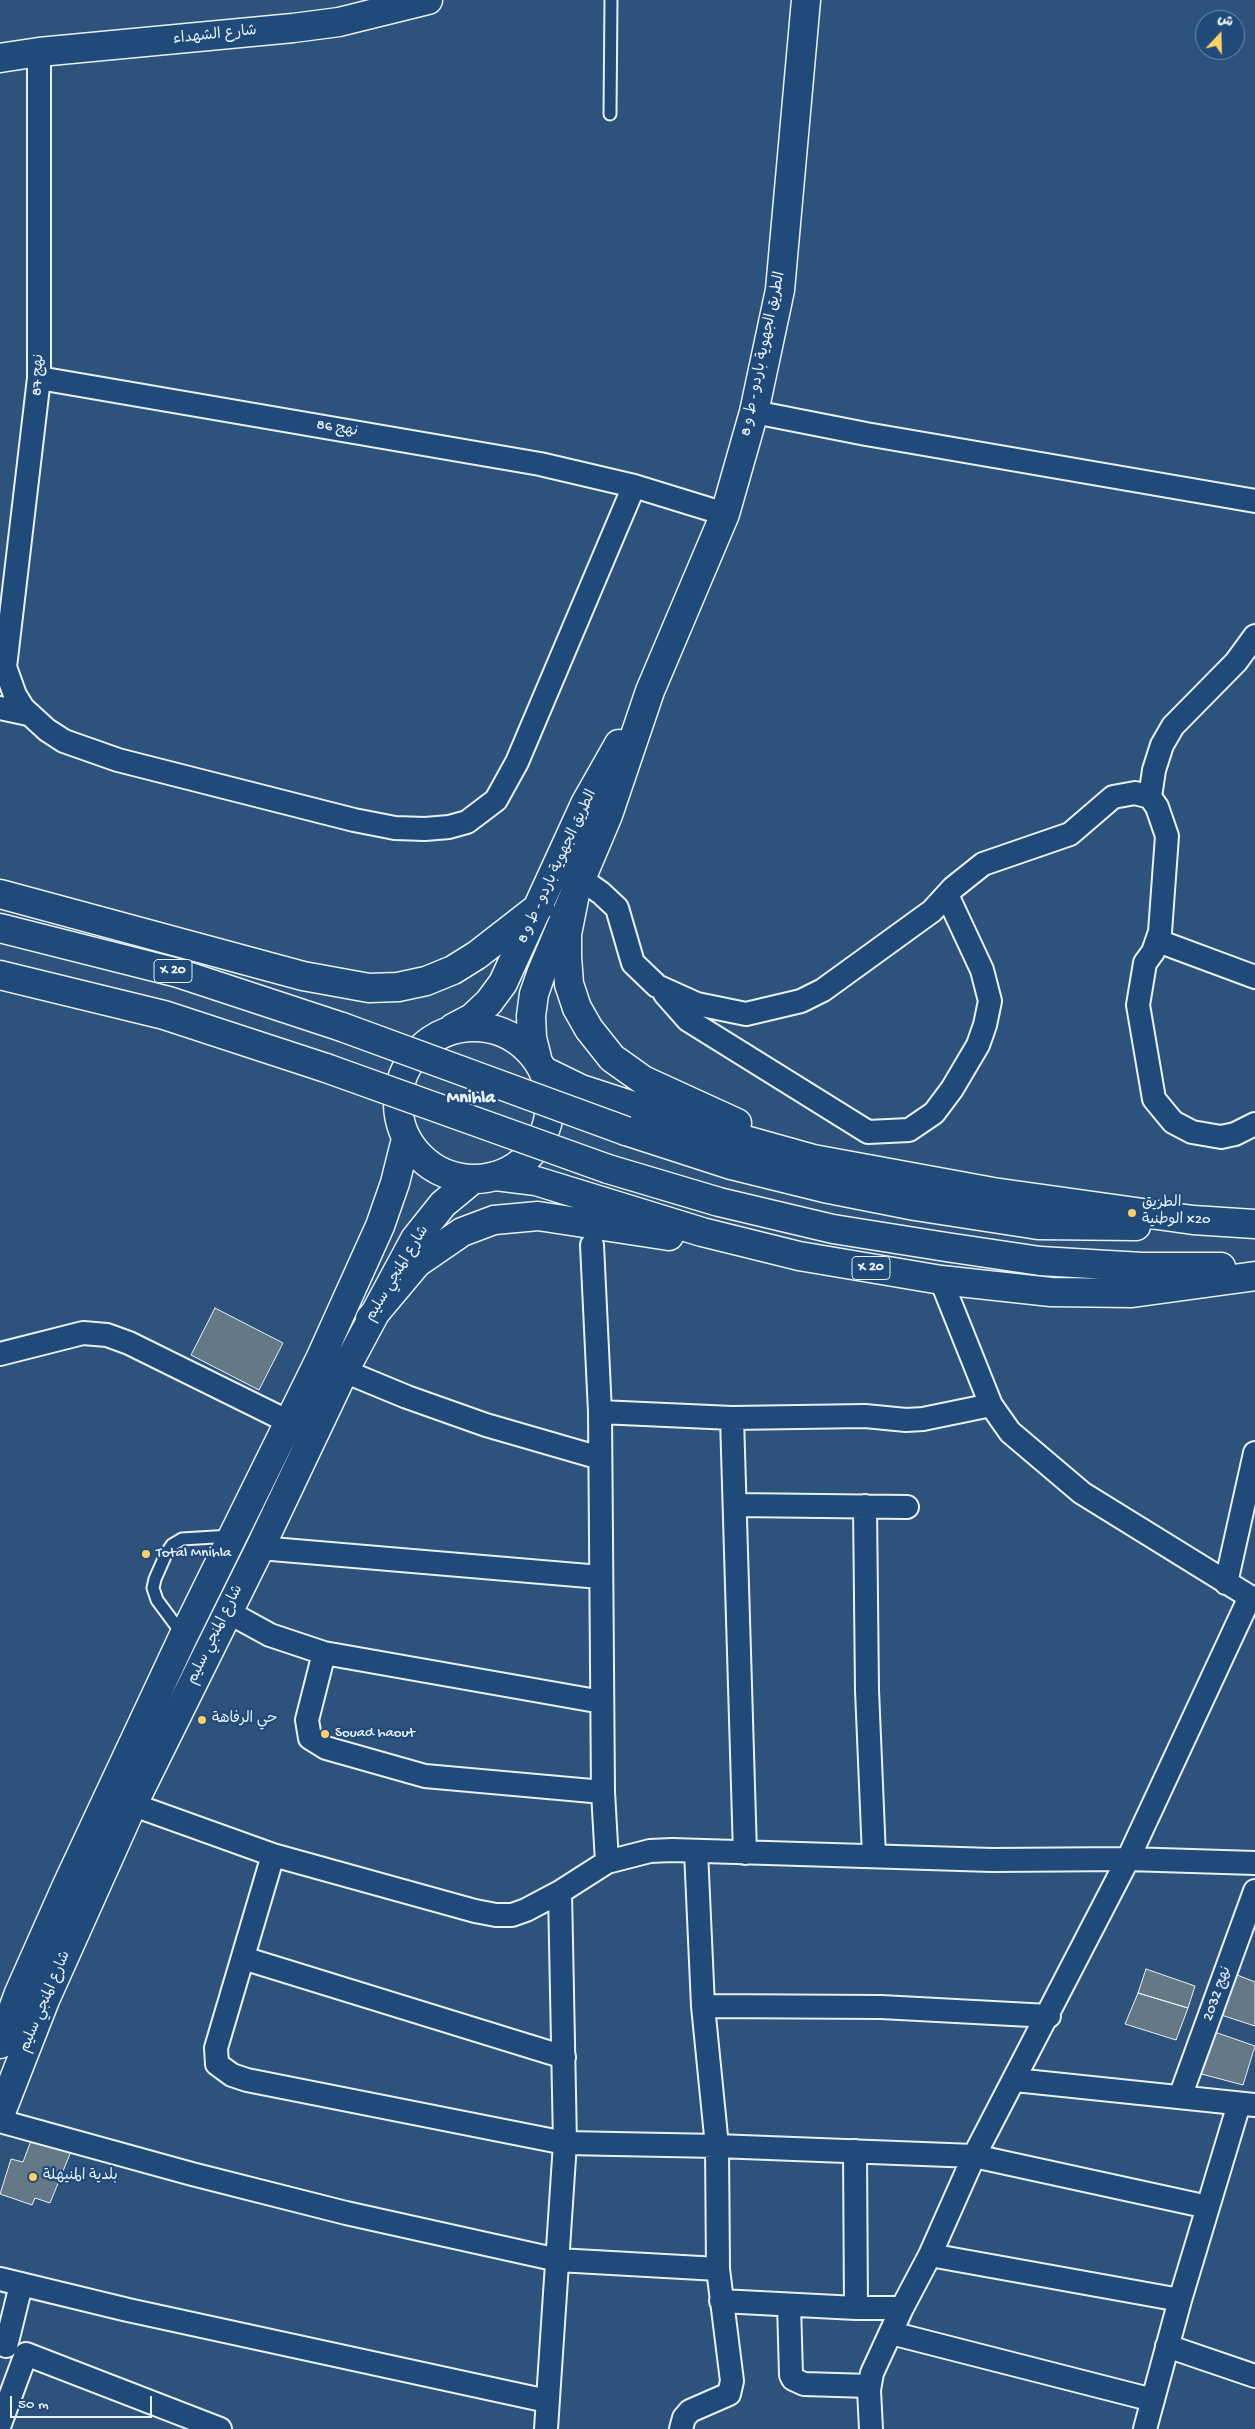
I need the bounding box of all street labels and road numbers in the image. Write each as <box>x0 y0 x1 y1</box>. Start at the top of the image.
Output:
street label: شارع الشهداء <box>172 23 258 49</box>
street label: الطريق الجهوية باردو - ط و 8 <box>738 270 790 438</box>
street label: نهج 87 <box>29 354 49 396</box>
street label: نهج 86 <box>315 417 359 441</box>
street label: الطريق الجهوية باردو - ط و 8 <box>514 787 602 947</box>
road number: X 20 <box>154 959 192 982</box>
street label: شارع المنجي سليم <box>362 1223 434 1325</box>
road number: X 20 <box>852 1256 890 1280</box>
street label: شارع المنجي سليم <box>184 1582 248 1688</box>
street label: شارع المنجي سليم <box>17 1949 75 2055</box>
street label: نهج 2032 <box>1200 1964 1236 2024</box>

